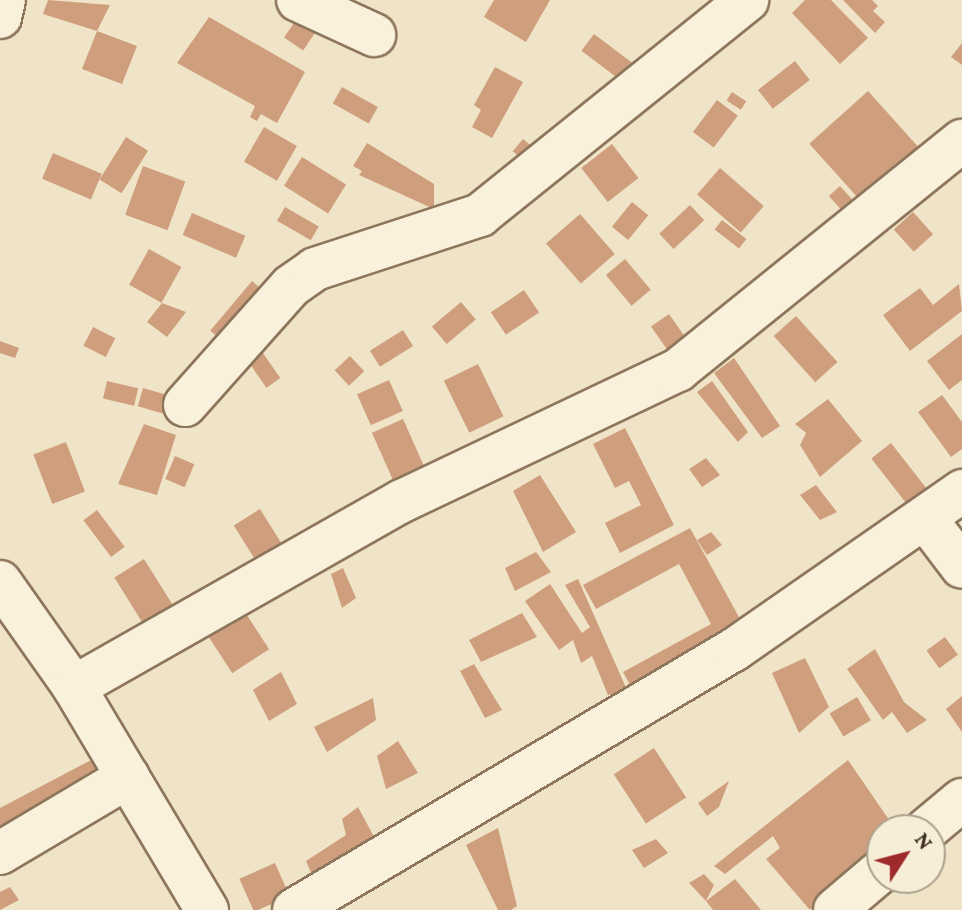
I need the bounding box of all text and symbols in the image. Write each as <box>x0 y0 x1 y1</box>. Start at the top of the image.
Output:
north arrow <box>866 814 946 894</box>
text: N <box>910 827 939 854</box>

